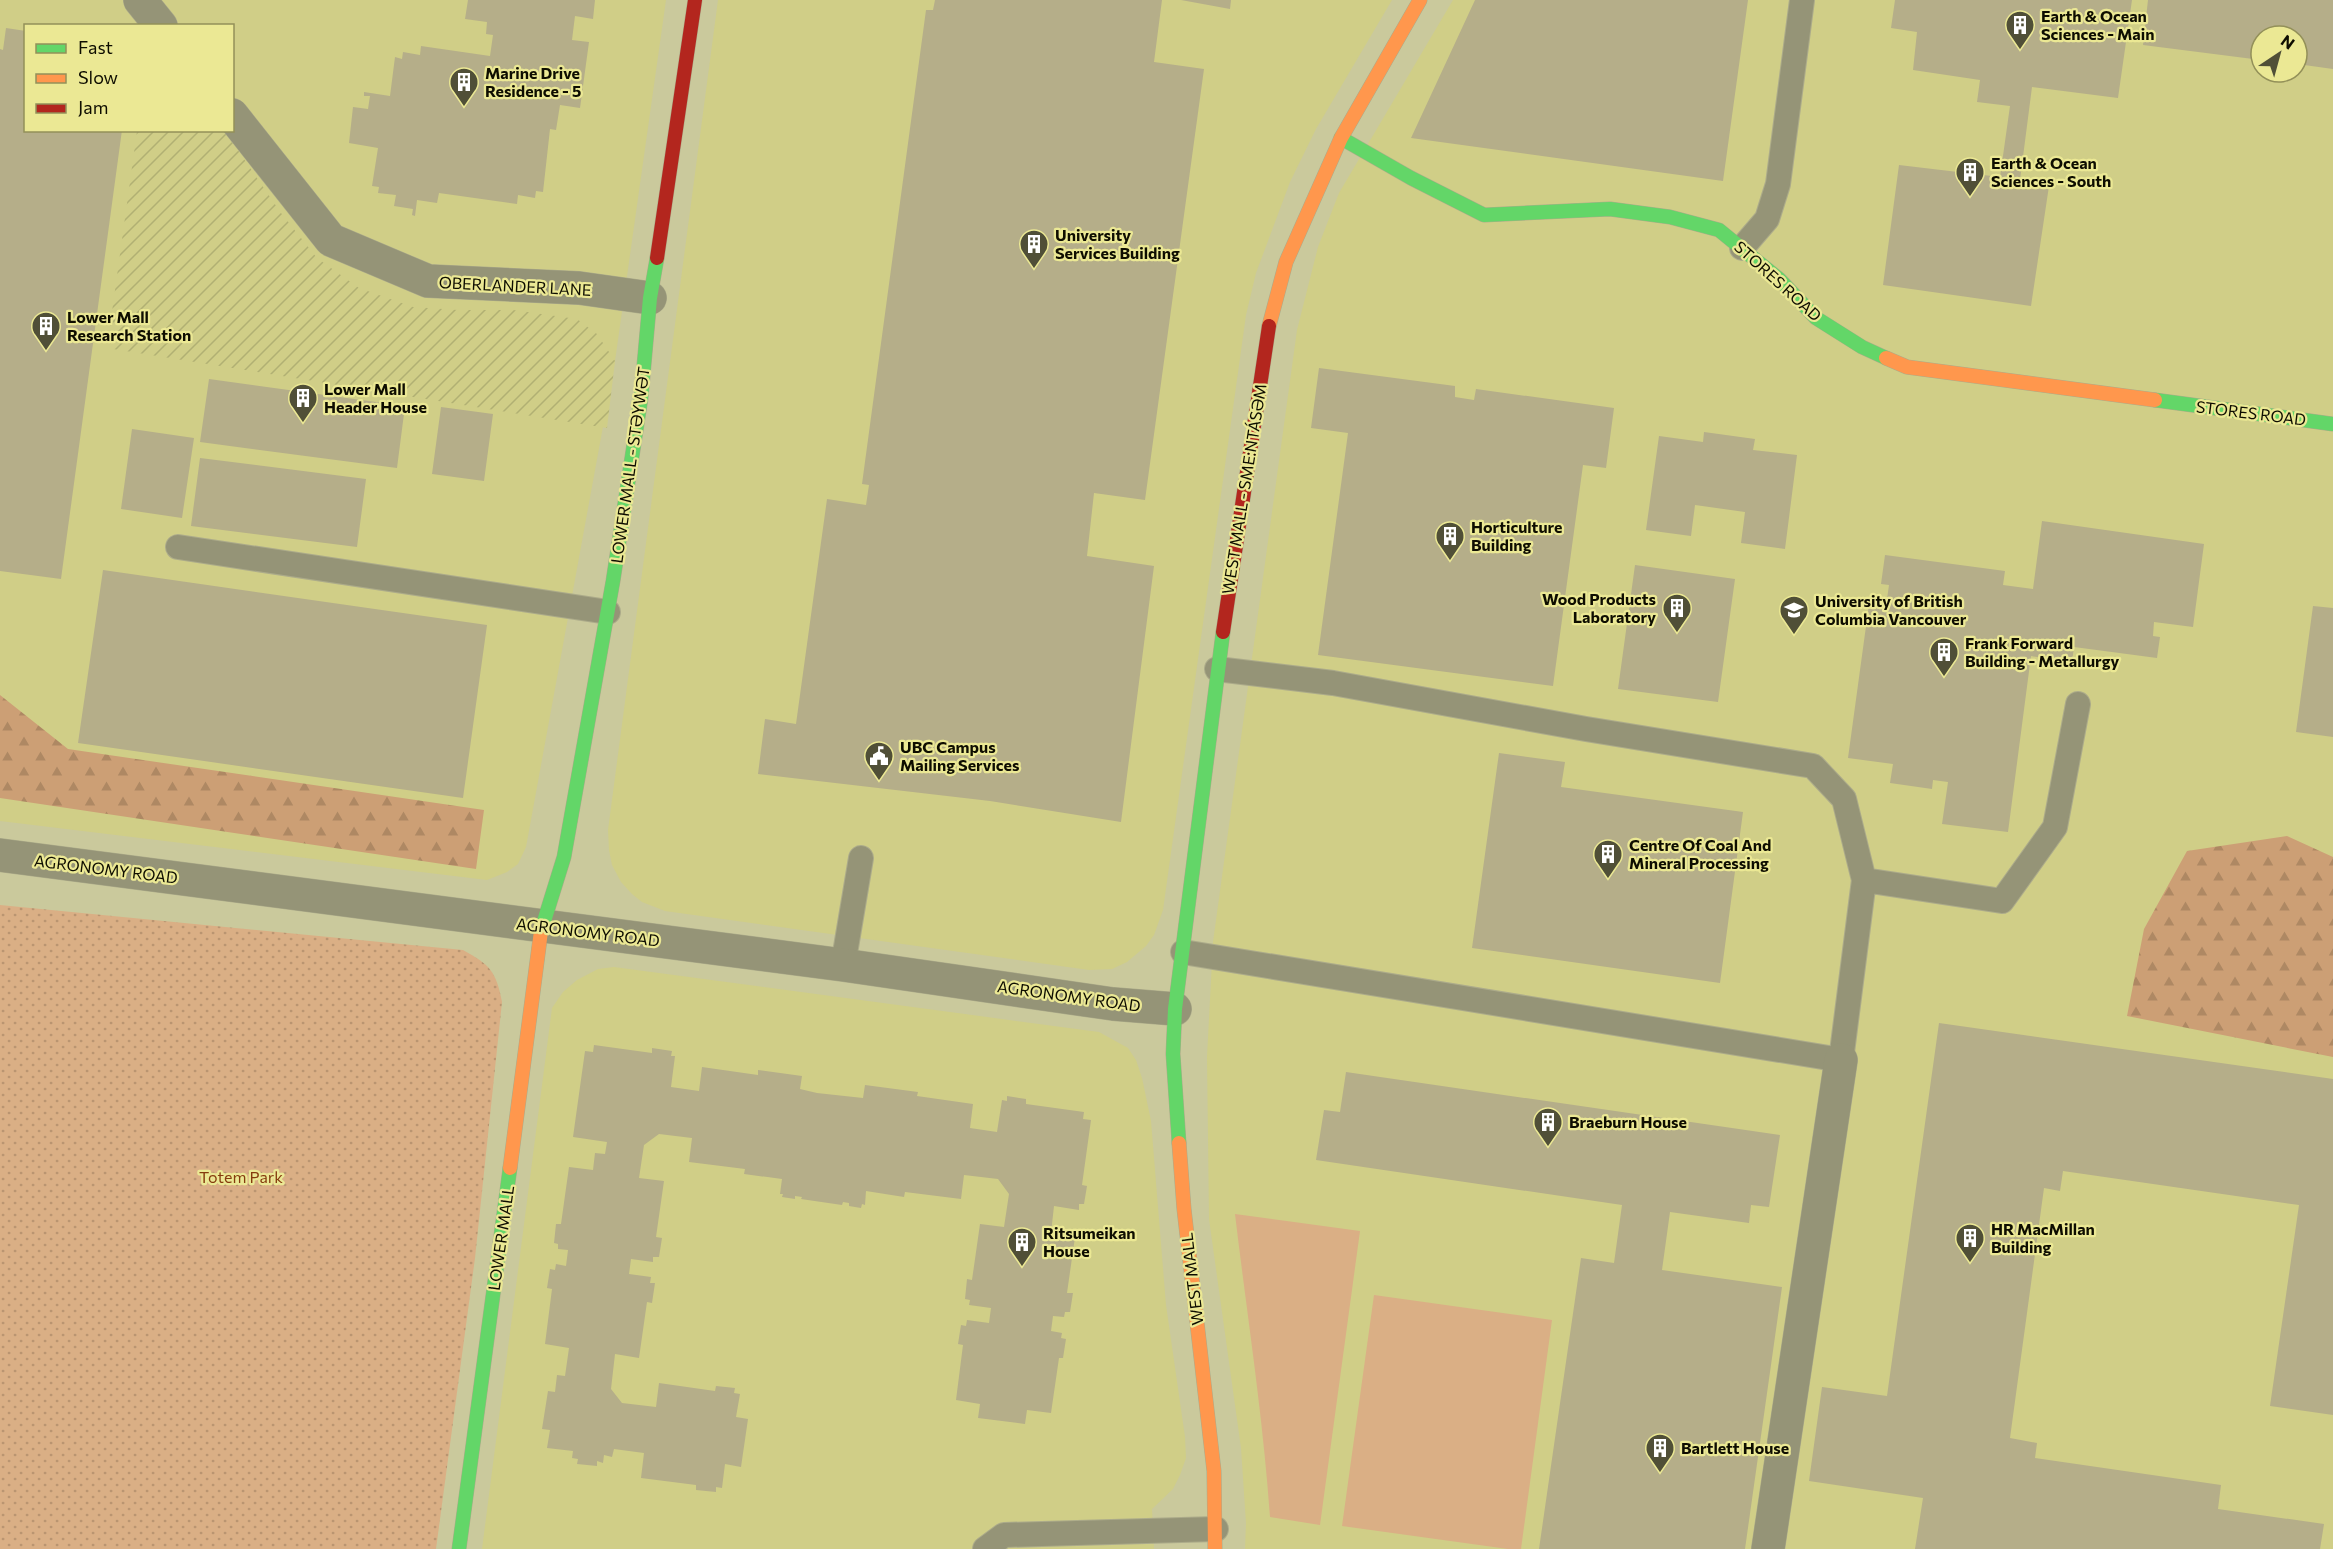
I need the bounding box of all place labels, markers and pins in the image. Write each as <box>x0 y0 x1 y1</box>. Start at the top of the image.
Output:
place label: Earth & Ocean Sciences - Main <box>2041 6 2154 43</box>
building icon: Earth & Ocean Sciences - Main <box>2004 9 2036 51</box>
place label: Marine Drive Residence - 5 <box>485 63 581 100</box>
building icon: Marine Drive Residence - 5 <box>448 66 480 108</box>
place label: Earth & Ocean Sciences - South <box>1991 153 2111 190</box>
building icon: Earth & Ocean Sciences - South <box>1954 156 1986 198</box>
place label: University Services Building <box>1055 225 1180 262</box>
building icon: University Services Building <box>1018 228 1050 270</box>
place label: Lower Mall Research Station <box>67 307 191 344</box>
building icon: Lower Mall Research Station <box>30 310 62 352</box>
place label: Lower Mall Header House <box>324 379 427 416</box>
building icon: Lower Mall Header House <box>287 382 319 424</box>
place label: Horticulture Building <box>1471 517 1562 554</box>
building icon: Horticulture Building <box>1434 520 1466 562</box>
place label: Wood Products Laboratory <box>1542 589 1656 626</box>
place label: University of British Columbia Vancouver <box>1815 591 1967 628</box>
building icon: Wood Products Laboratory <box>1661 592 1693 634</box>
school or university icon: University of British Columbia Vancouver <box>1778 594 1810 636</box>
place label: Frank Forward Building - Metallurgy <box>1965 633 2119 670</box>
building icon: Frank Forward Building - Metallurgy <box>1928 636 1960 678</box>
place label: UBC Campus Mailing Services <box>900 737 1019 774</box>
public building icon: UBC Campus Mailing Services <box>863 740 895 782</box>
place label: Centre Of Coal And Mineral Processing <box>1629 835 1771 872</box>
building icon: Centre Of Coal And Mineral Processing <box>1592 838 1624 880</box>
building icon: Braeburn House <box>1532 1106 1564 1148</box>
place label: Braeburn House <box>1569 1112 1687 1131</box>
place label: HR MacMillan Building <box>1991 1219 2095 1256</box>
building icon: HR MacMillan Building <box>1954 1222 1986 1264</box>
place label: Ritsumeikan House <box>1043 1223 1136 1260</box>
building icon: Ritsumeikan House <box>1006 1226 1038 1268</box>
building icon: Bartlett House <box>1644 1432 1676 1474</box>
place label: Bartlett House <box>1681 1438 1789 1457</box>

